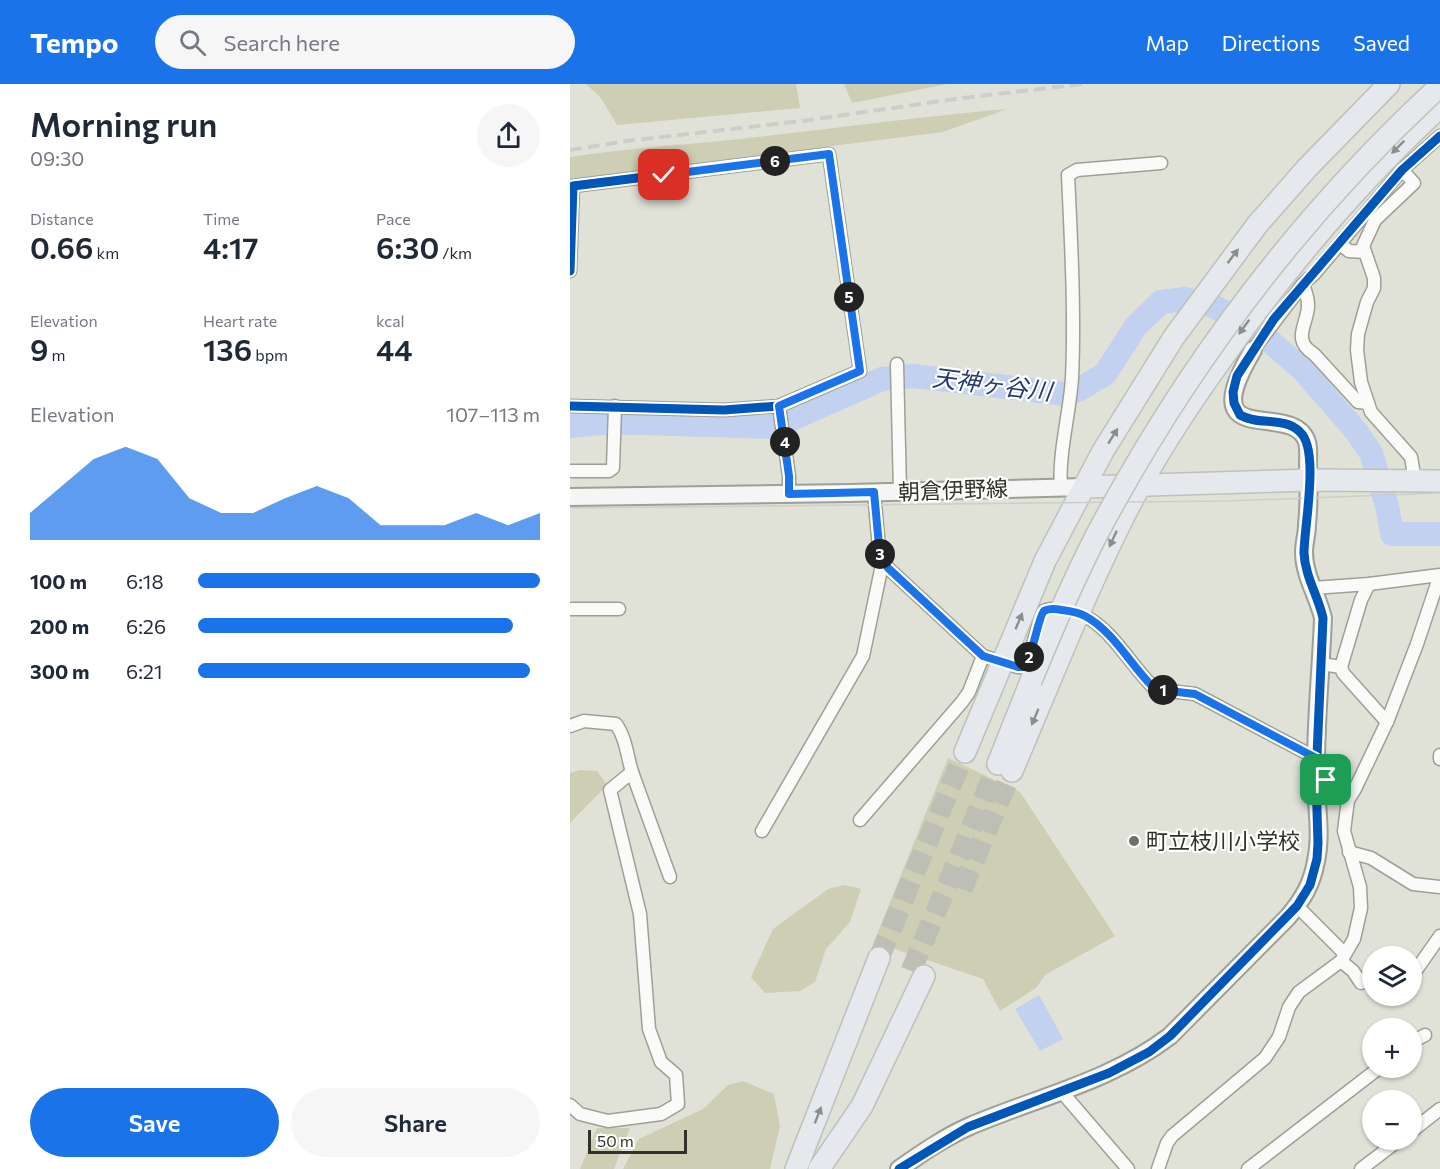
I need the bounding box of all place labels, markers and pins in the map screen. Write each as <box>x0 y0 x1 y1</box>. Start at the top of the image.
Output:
pin: 6 <box>760 146 790 176</box>
pin <box>638 149 689 200</box>
pin: 5 <box>834 282 864 312</box>
pin: 4 <box>770 427 800 457</box>
pin: 3 <box>865 539 895 569</box>
pin: 2 <box>1014 642 1044 672</box>
pin: 1 <box>1148 675 1178 705</box>
pin <box>1300 754 1351 805</box>
place label: 町立枝川小学校 <box>1146 827 1300 854</box>
marker: 町立枝川小学校 <box>1127 834 1141 848</box>

